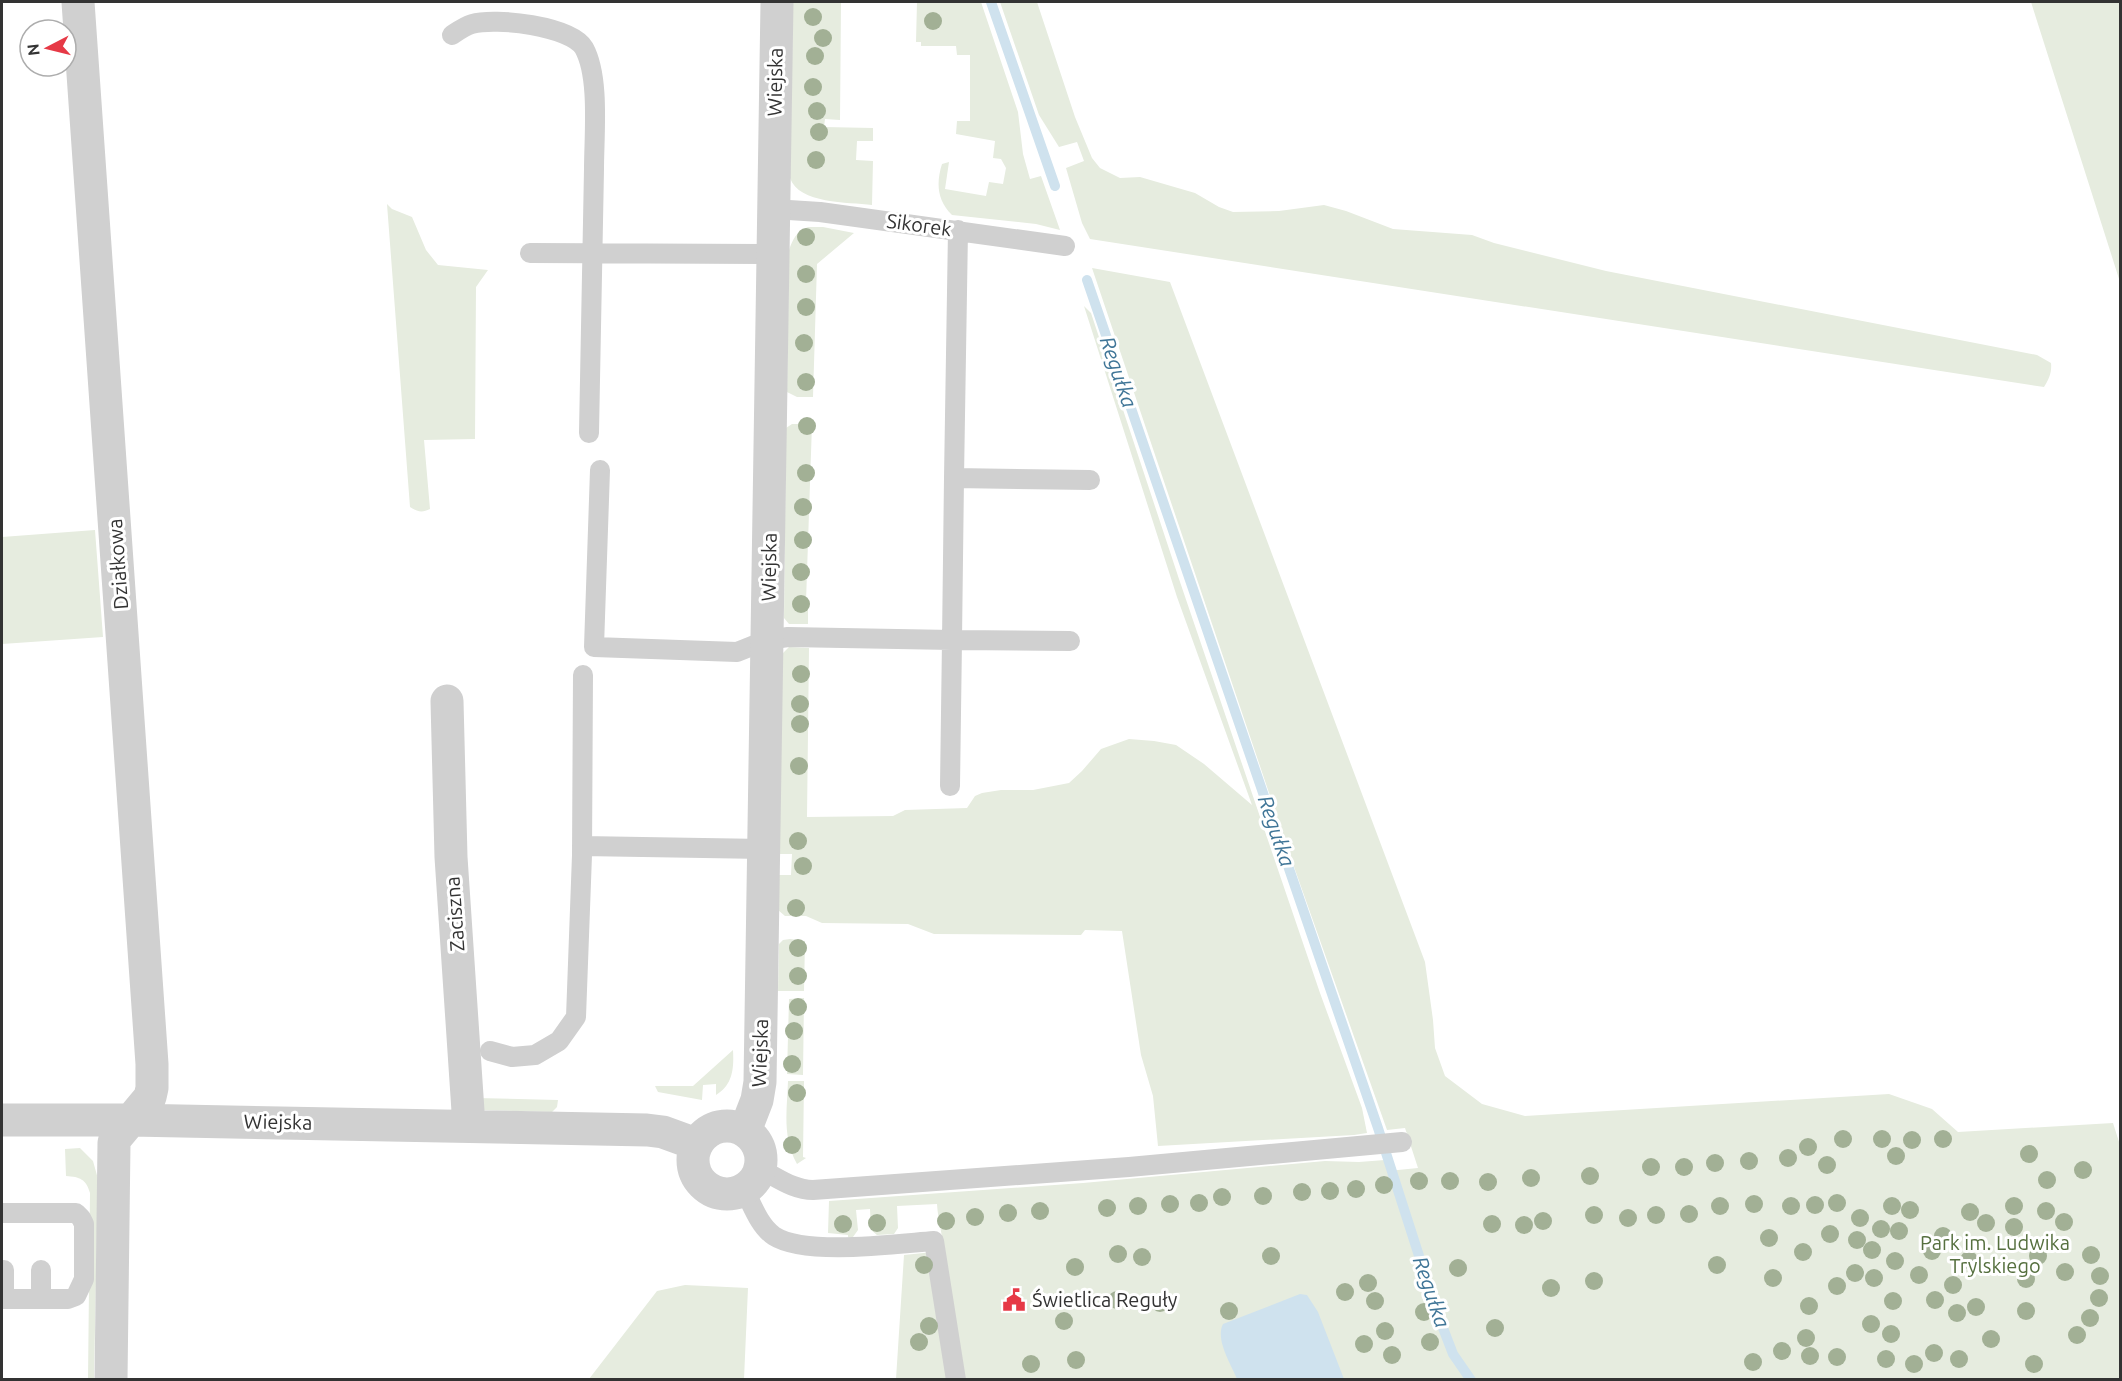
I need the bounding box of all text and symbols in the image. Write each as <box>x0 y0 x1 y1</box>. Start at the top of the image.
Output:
north arrow <box>18 18 78 78</box>
text: N <box>23 43 43 57</box>
street label: Wiejska <box>762 47 787 117</box>
street label: Sikorek <box>885 209 953 240</box>
water label: Regułka <box>1096 333 1142 410</box>
street label: Działkowa <box>103 518 132 610</box>
street label: Wiejska <box>756 532 781 602</box>
water label: Regułka <box>1254 792 1300 869</box>
street label: Zaciszna <box>440 876 469 952</box>
street label: Wiejska <box>747 1018 772 1088</box>
street label: Wiejska <box>243 1109 313 1134</box>
park label: Park im. Ludwika Trylskiego <box>1920 1231 2070 1277</box>
water label: Regułka <box>1409 1253 1455 1330</box>
public building icon: Świetlica Reguły <box>1001 1287 1027 1313</box>
place label: Świetlica Reguły <box>1032 1288 1178 1311</box>

